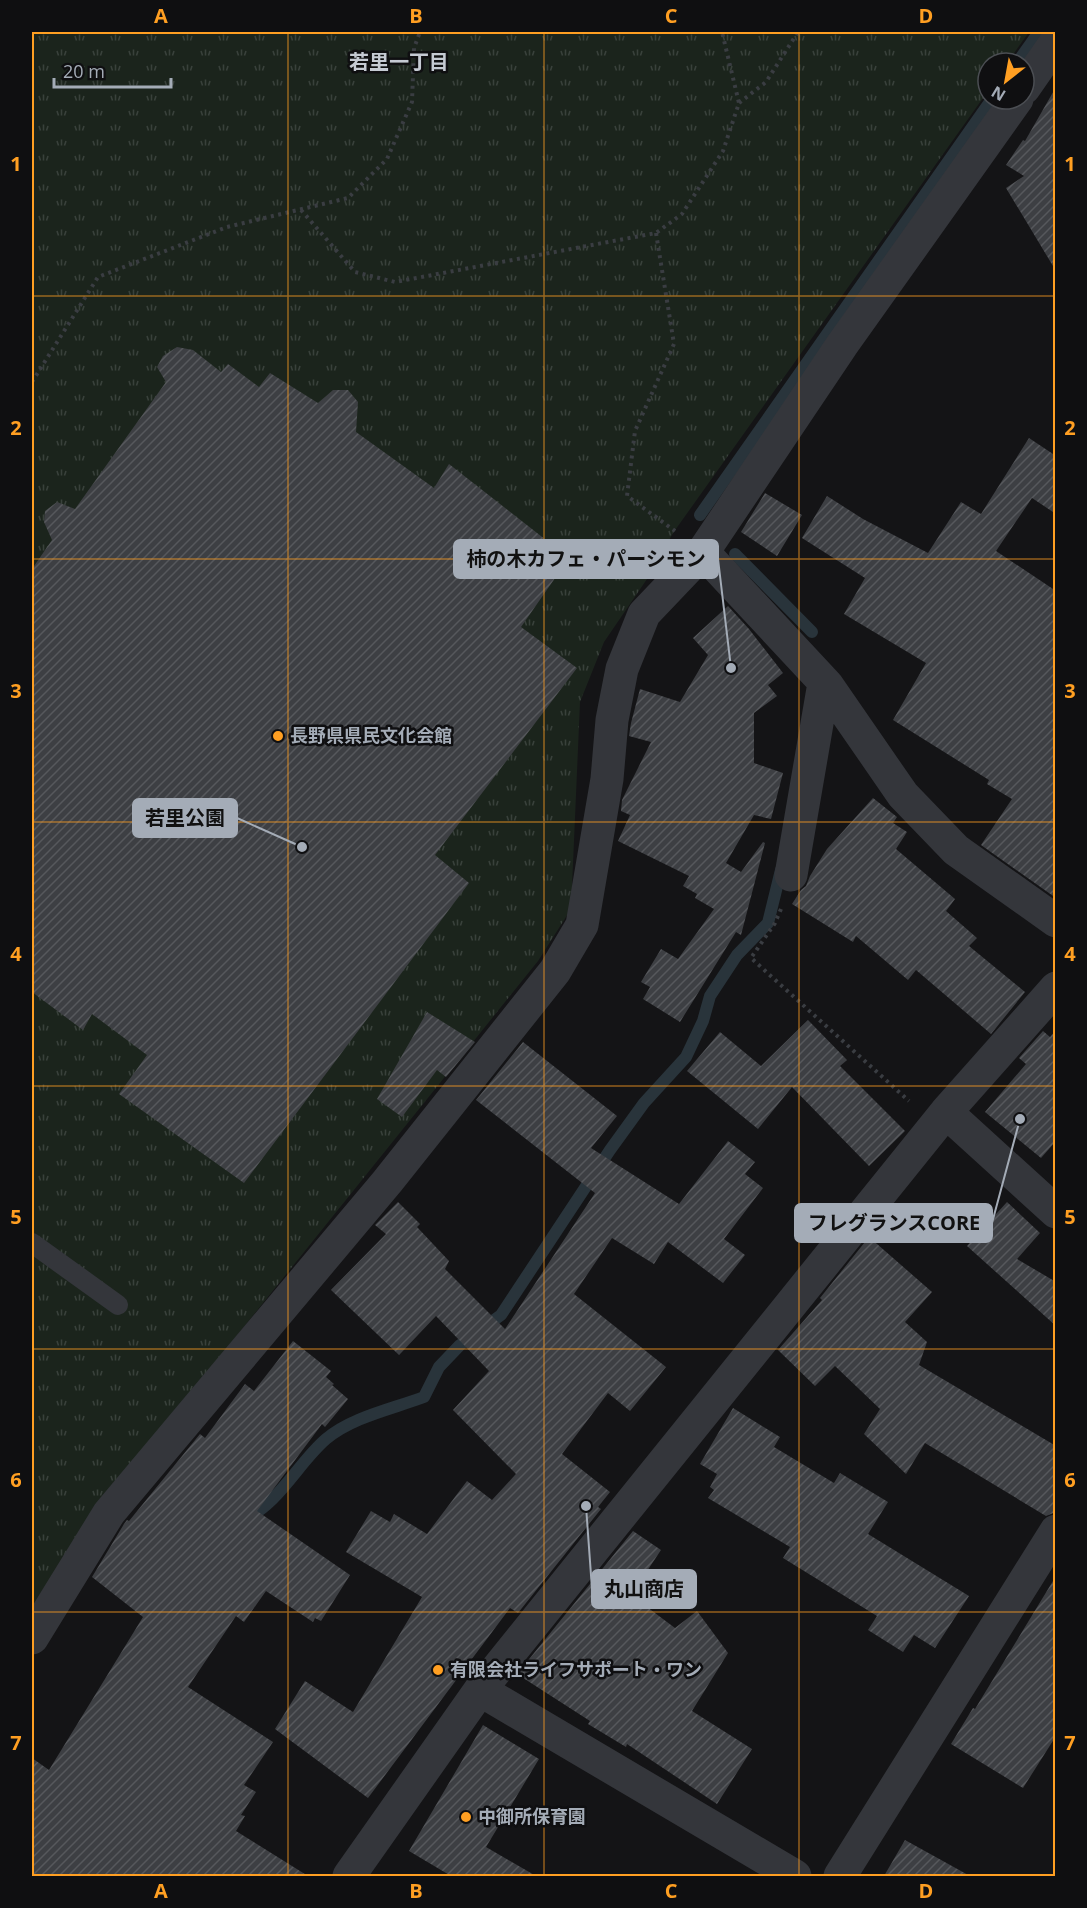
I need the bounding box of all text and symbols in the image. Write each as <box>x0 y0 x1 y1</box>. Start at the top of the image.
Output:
text: A <box>154 2 168 29</box>
text: B <box>409 2 423 29</box>
text: C <box>665 2 678 29</box>
text: D <box>919 2 933 29</box>
district label: 若里一丁目 <box>349 48 449 75</box>
scale bar <box>54 51 171 89</box>
north arrow <box>976 51 1036 111</box>
text: 20 m <box>63 59 105 83</box>
text: N <box>987 81 1010 107</box>
text: 1 <box>10 150 22 177</box>
text: 1 <box>1064 150 1076 177</box>
text: 2 <box>10 414 22 441</box>
text: 2 <box>1064 414 1076 441</box>
callout: 柿の木カフェ・パーシモン <box>454 540 718 578</box>
text: 柿の木カフェ・パーシモン <box>466 545 706 572</box>
text: 3 <box>10 677 22 704</box>
text: 3 <box>1064 677 1076 704</box>
place label: 長野県県民文化会館 <box>290 723 452 747</box>
marker: 長野県県民文化会館 <box>271 729 285 743</box>
callout: 若里公園 <box>133 799 237 837</box>
text: 若里公園 <box>145 804 225 831</box>
text: 4 <box>10 940 22 967</box>
text: 4 <box>1064 940 1076 967</box>
text: 5 <box>10 1203 22 1230</box>
text: 5 <box>1064 1203 1076 1230</box>
callout: フレグランスCORE <box>795 1204 992 1242</box>
text: フレグランスCORE <box>808 1209 980 1236</box>
text: 6 <box>10 1466 22 1493</box>
text: 6 <box>1064 1466 1076 1493</box>
callout: 丸山商店 <box>592 1570 696 1608</box>
text: 丸山商店 <box>604 1575 684 1602</box>
place label: 有限会社ライフサポート・ワン <box>450 1657 702 1681</box>
marker: 有限会社ライフサポート・ワン <box>431 1663 445 1677</box>
text: 7 <box>10 1729 22 1756</box>
text: 7 <box>1064 1729 1076 1756</box>
place label: 中御所保育園 <box>478 1804 586 1828</box>
marker: 中御所保育園 <box>459 1810 473 1824</box>
text: A <box>154 1877 168 1904</box>
text: B <box>409 1877 423 1904</box>
text: C <box>665 1877 678 1904</box>
text: D <box>919 1877 933 1904</box>

